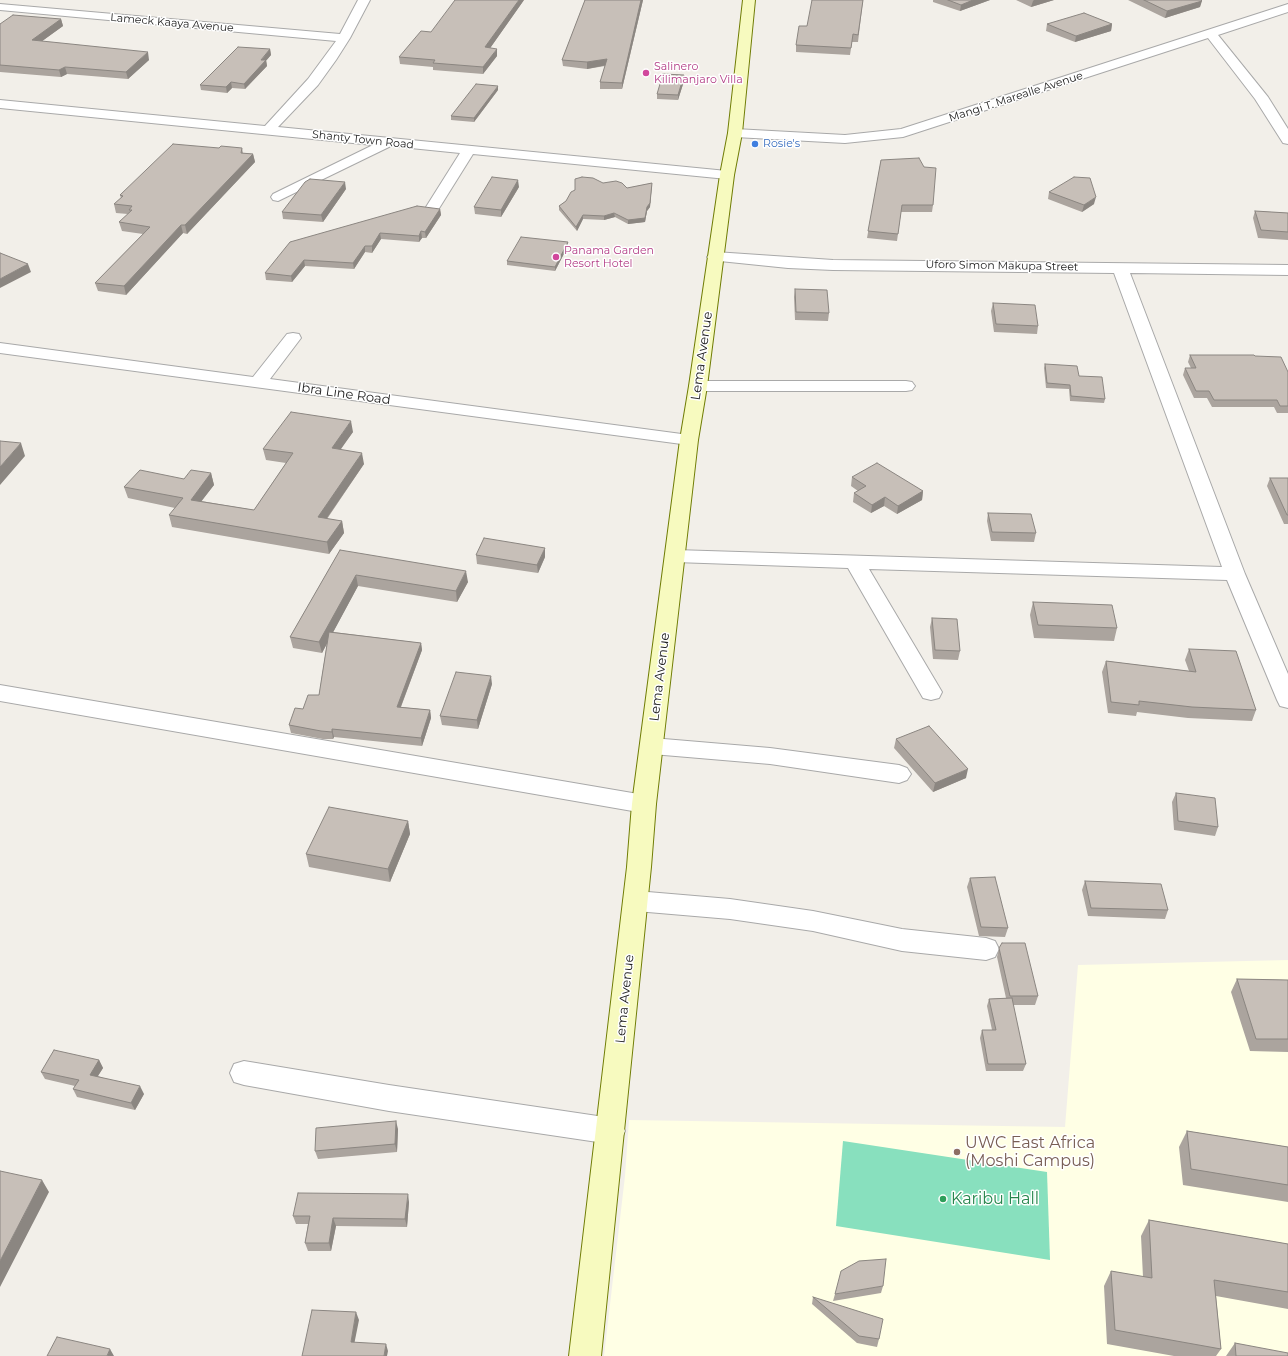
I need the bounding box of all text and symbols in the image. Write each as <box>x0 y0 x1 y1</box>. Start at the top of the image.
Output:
street label: Lameck Kaaya Avenue <box>110 11 234 35</box>
place label: Salinero Kilimanjaro Villa <box>654 60 743 86</box>
marker: Salinero Kilimanjaro Villa <box>641 68 651 78</box>
street label: Mangi T. Marealle Avenue <box>947 69 1085 125</box>
street label: Shanty Town Road <box>311 128 415 152</box>
place label: Rosie's <box>763 137 800 151</box>
marker: Rosie's <box>750 139 760 149</box>
place label: Panama Garden Resort Hotel <box>564 244 654 270</box>
marker: Panama Garden Resort Hotel <box>551 252 561 262</box>
street label: Uforo Simon Makupa Street <box>925 258 1079 274</box>
street label: Lema Avenue <box>688 311 716 401</box>
street label: Ibra Line Road <box>297 380 391 408</box>
street label: Lema Avenue <box>647 632 673 722</box>
street label: Lema Avenue <box>613 954 637 1044</box>
place label: UWC East Africa (Moshi Campus) <box>965 1133 1095 1171</box>
marker: UWC East Africa (Moshi Campus) <box>952 1147 962 1157</box>
place label: Karibu Hall <box>951 1189 1039 1209</box>
marker: Karibu Hall <box>938 1194 948 1204</box>

